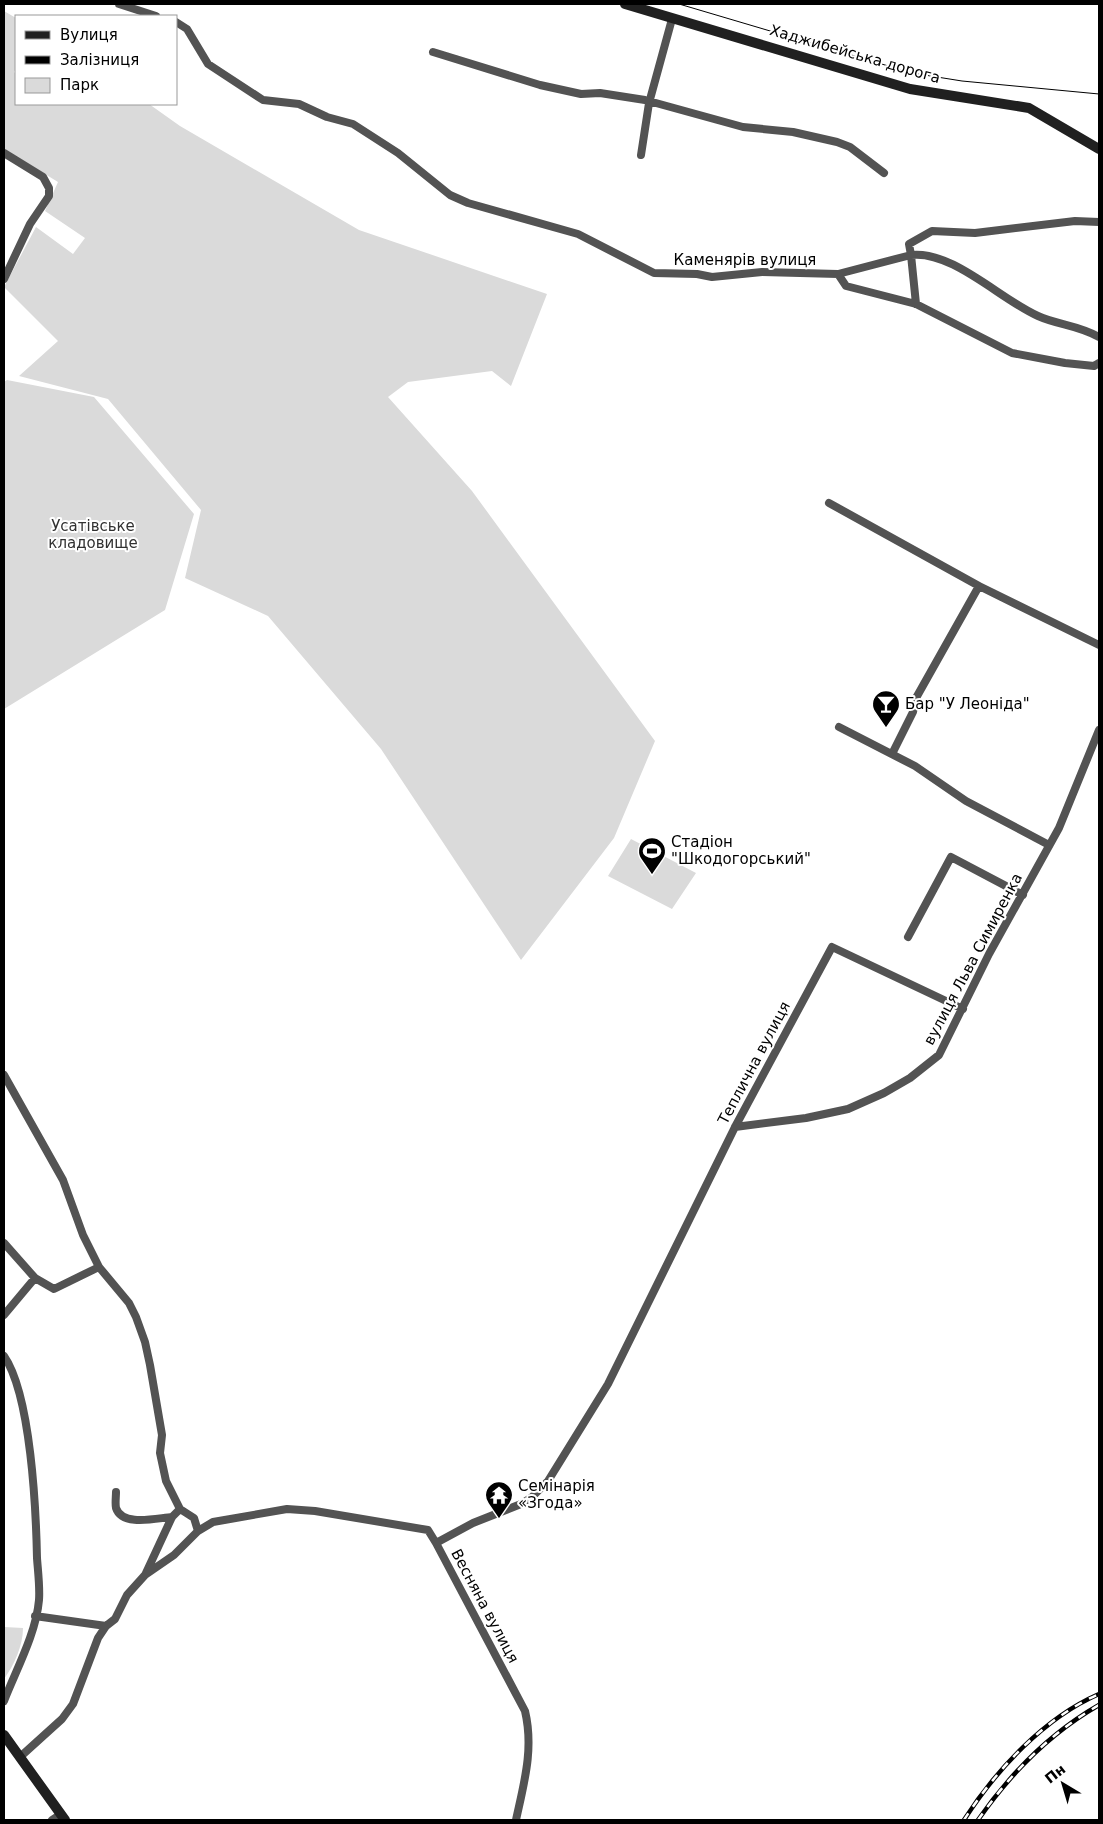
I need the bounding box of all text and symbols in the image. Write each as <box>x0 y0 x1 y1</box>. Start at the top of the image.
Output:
legend <box>15 15 178 105</box>
street label: Хаджибейська дорога <box>768 21 942 87</box>
text: Вулиця <box>60 26 118 44</box>
text: Залізниця <box>60 51 139 69</box>
text: Парк <box>60 76 99 94</box>
street label: Каменярів вулиця <box>674 251 816 269</box>
park label: Усатівське кладовище <box>48 517 138 552</box>
bar icon: Бар "У Леоніда" <box>871 689 901 728</box>
place label: Бар "У Леоніда" <box>905 695 1030 713</box>
place label: Стадіон "Шкодогорський" <box>671 833 811 868</box>
sports icon: Стадіон "Шкодогорський" <box>637 836 667 875</box>
street label: вулиця Льва Симиренка <box>920 870 1026 1048</box>
street label: Теплична вулиця <box>714 999 794 1128</box>
place label: Семінарія «Згода» <box>518 1477 595 1512</box>
temple icon: Семінарія «Згода» <box>484 1480 514 1519</box>
street label: Весняна вулиця <box>447 1546 523 1666</box>
north arrow <box>1038 1759 1088 1809</box>
text: Пн <box>1042 1761 1068 1787</box>

